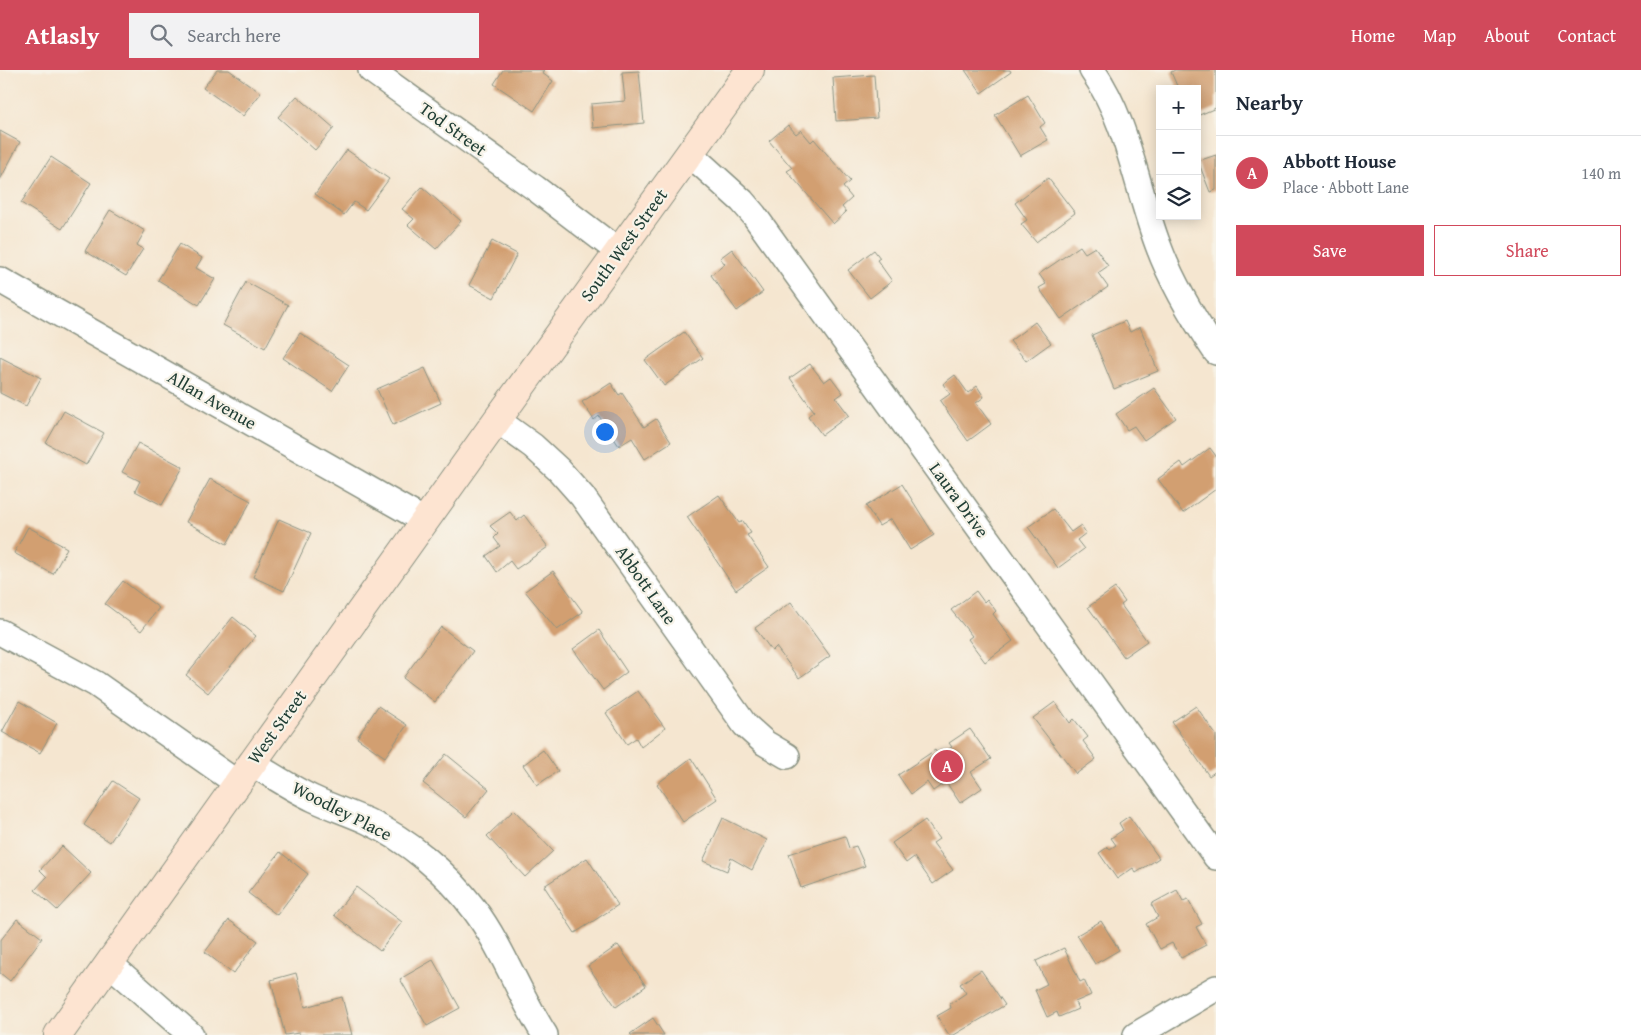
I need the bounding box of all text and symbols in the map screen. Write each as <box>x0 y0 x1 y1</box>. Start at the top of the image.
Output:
search box <box>129 13 479 58</box>
text: Atlasly <box>25 18 99 53</box>
icon: search <box>147 21 175 49</box>
text: Search here <box>187 21 281 49</box>
text: Home <box>1351 22 1395 49</box>
text: Map <box>1423 22 1456 49</box>
text: About <box>1484 22 1530 49</box>
text: Contact <box>1558 22 1616 49</box>
map controls <box>1156 85 1201 220</box>
button: + <box>1156 85 1201 130</box>
text: Nearby <box>1236 87 1303 118</box>
street label: Tod Street <box>414 95 493 163</box>
button: − <box>1156 130 1201 175</box>
text: Abbott House <box>1283 147 1396 175</box>
text: A <box>1247 161 1257 185</box>
text: 140 m <box>1581 161 1621 185</box>
button: layers <box>1156 175 1201 220</box>
text: Place · Abbott Lane <box>1283 175 1409 199</box>
street label: South West Street <box>573 182 674 307</box>
button: Save <box>1236 225 1424 276</box>
button: Share <box>1434 225 1621 276</box>
street label: Allan Avenue <box>163 363 262 436</box>
your location <box>592 419 618 445</box>
street label: Laura Drive <box>923 457 996 543</box>
street label: Abbott Lane <box>609 540 684 630</box>
street label: West Street <box>240 683 313 769</box>
pin: A <box>931 747 963 785</box>
street label: Woodley Place <box>288 774 397 847</box>

